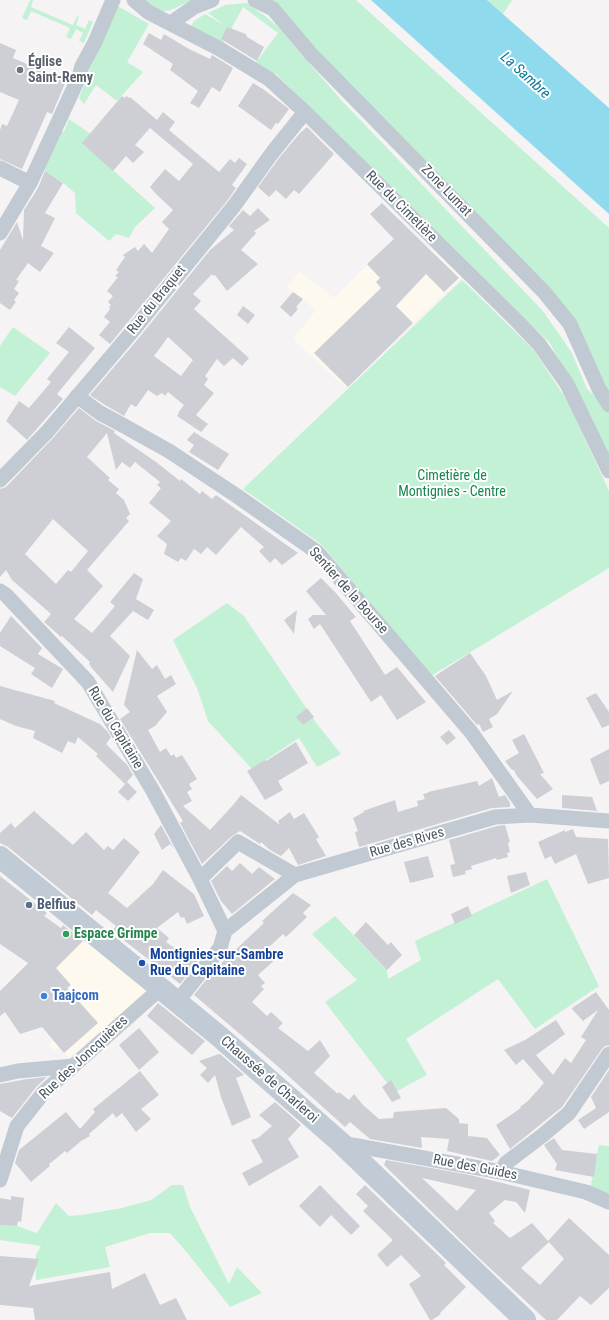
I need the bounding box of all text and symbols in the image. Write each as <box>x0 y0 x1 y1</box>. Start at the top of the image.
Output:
water label: La Sambre <box>496 49 554 103</box>
place label: Église Saint-Remy <box>28 54 93 86</box>
marker: Église Saint-Remy <box>15 65 25 75</box>
street label: Zone Lumat <box>417 162 475 220</box>
street label: Rue du Cimetière <box>362 168 440 246</box>
street label: Rue du Braquet <box>124 262 190 338</box>
park label: Cimetière de Montignies - Centre <box>398 468 506 500</box>
street label: Sentier de la Bourse <box>305 544 391 638</box>
street label: Rue du Capitaine <box>84 684 146 772</box>
street label: Rue des Rives <box>368 824 446 862</box>
place label: Belfius <box>37 897 76 913</box>
marker: Belfius <box>24 900 34 910</box>
place label: Espace Grimpe <box>74 926 157 942</box>
marker: Espace Grimpe <box>61 929 71 939</box>
place label: Montignies-sur-Sambre Rue du Capitaine <box>150 947 283 980</box>
marker: Montignies-sur-Sambre Rue du Capitaine <box>137 958 147 968</box>
place label: Taajcom <box>52 988 99 1004</box>
marker: Taajcom <box>39 991 49 1001</box>
street label: Rue des Joncquières <box>36 1013 132 1103</box>
street label: Chaussée de Charleroi <box>217 1033 321 1127</box>
street label: Rue des Guides <box>432 1152 518 1184</box>

